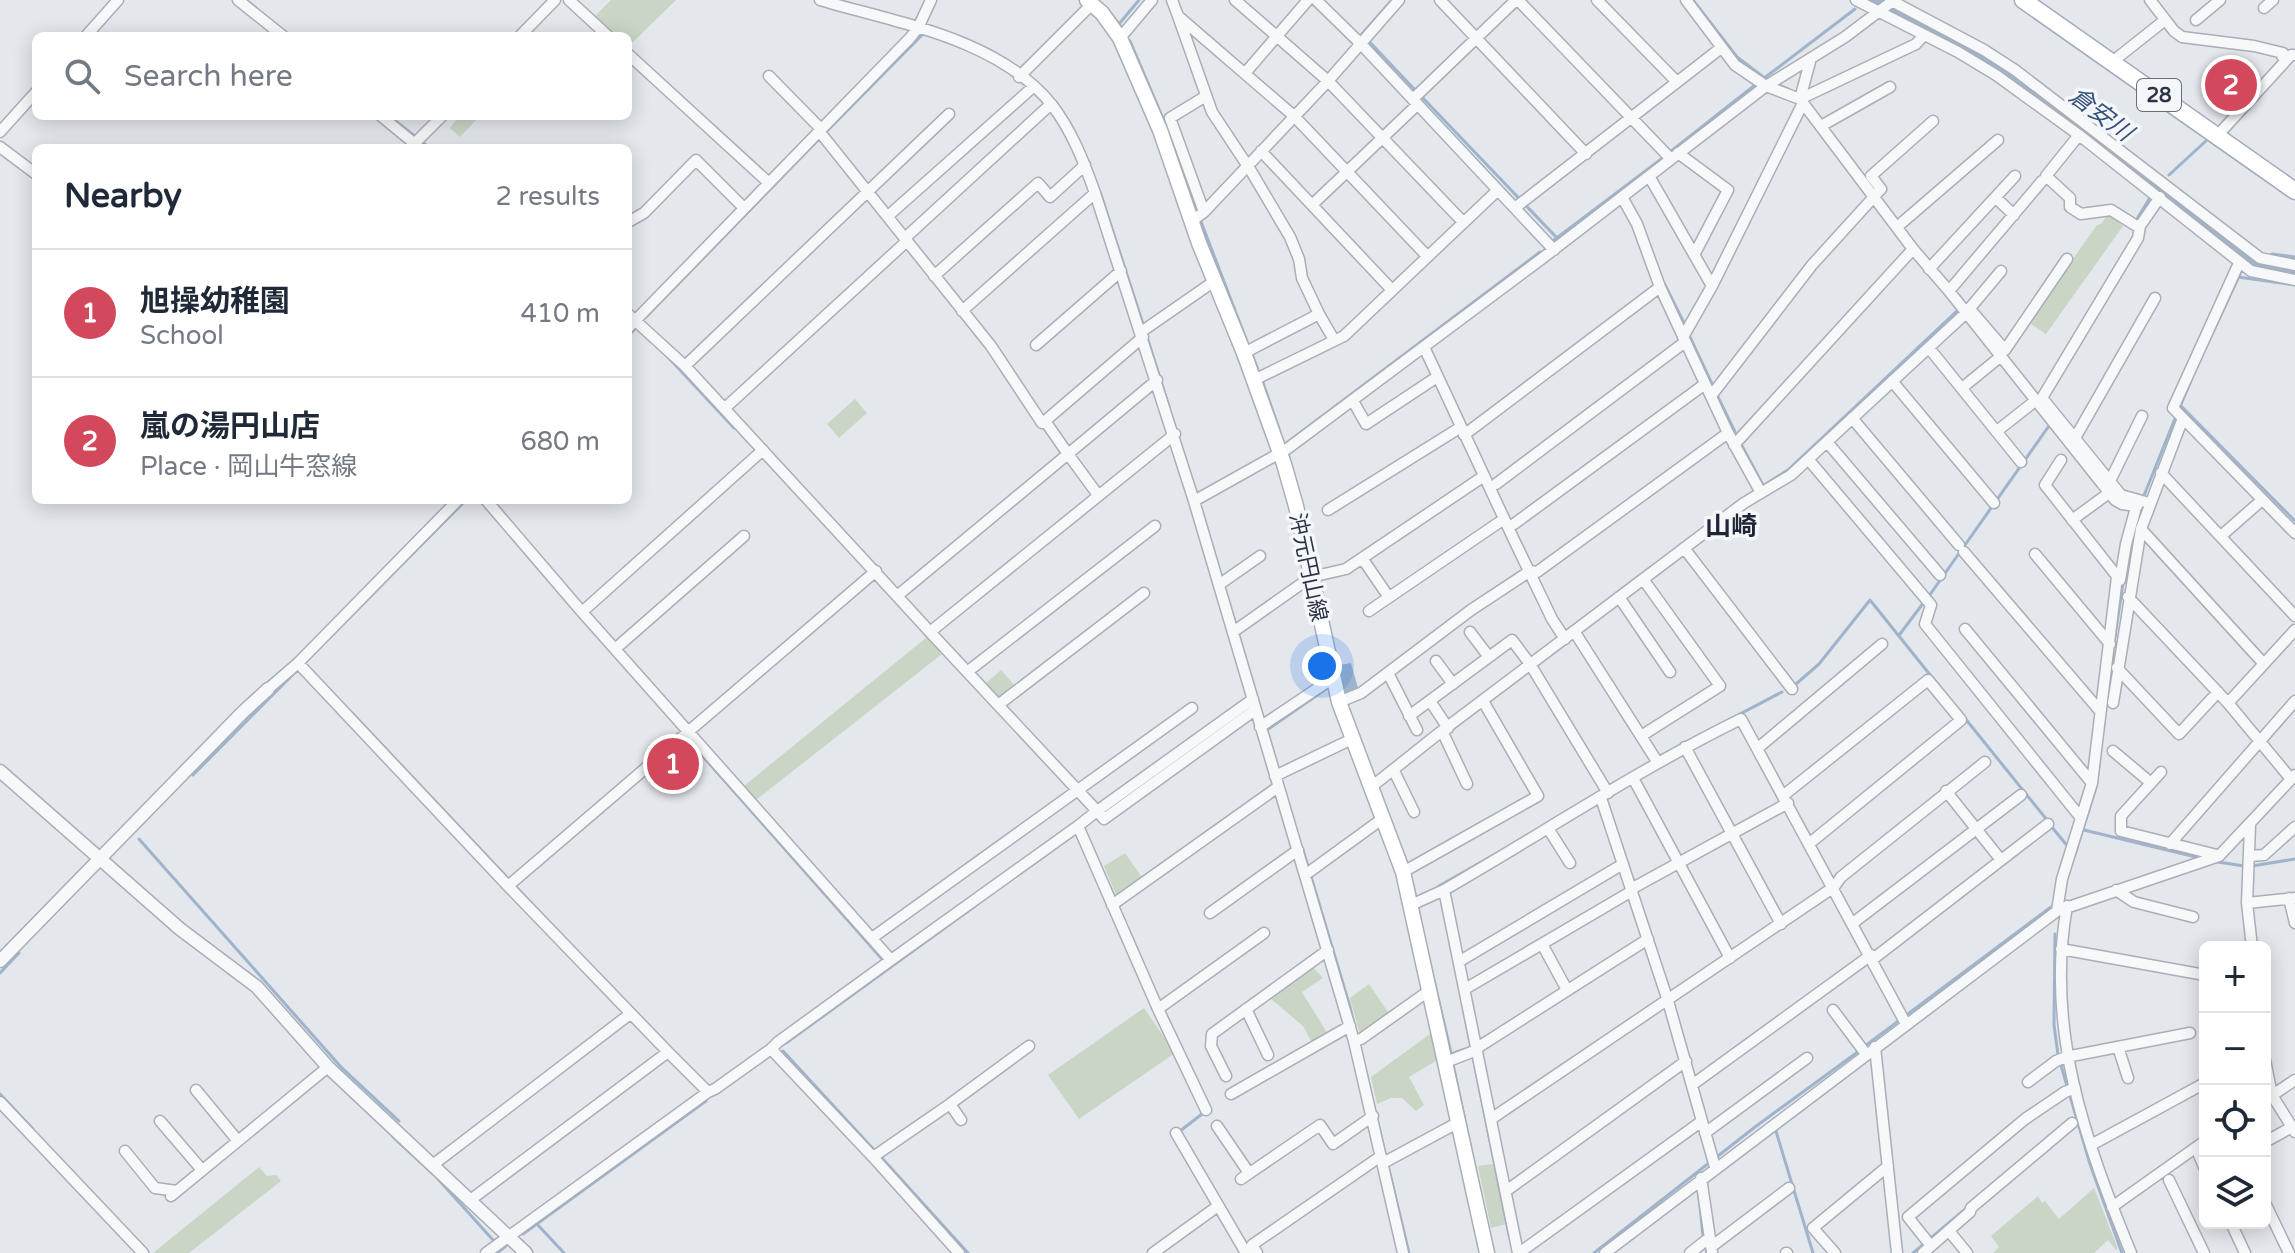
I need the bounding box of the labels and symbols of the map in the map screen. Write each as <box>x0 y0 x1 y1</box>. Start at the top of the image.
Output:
pin: 2 <box>2205 55 2257 115</box>
road number: 28 <box>2137 79 2181 111</box>
water label: 倉安川 <box>2063 81 2141 149</box>
street label: 沖元円山線 <box>1284 511 1332 624</box>
district label: 山崎 <box>1705 511 1757 542</box>
your location <box>1302 646 1342 686</box>
pin: 1 <box>647 734 699 794</box>

